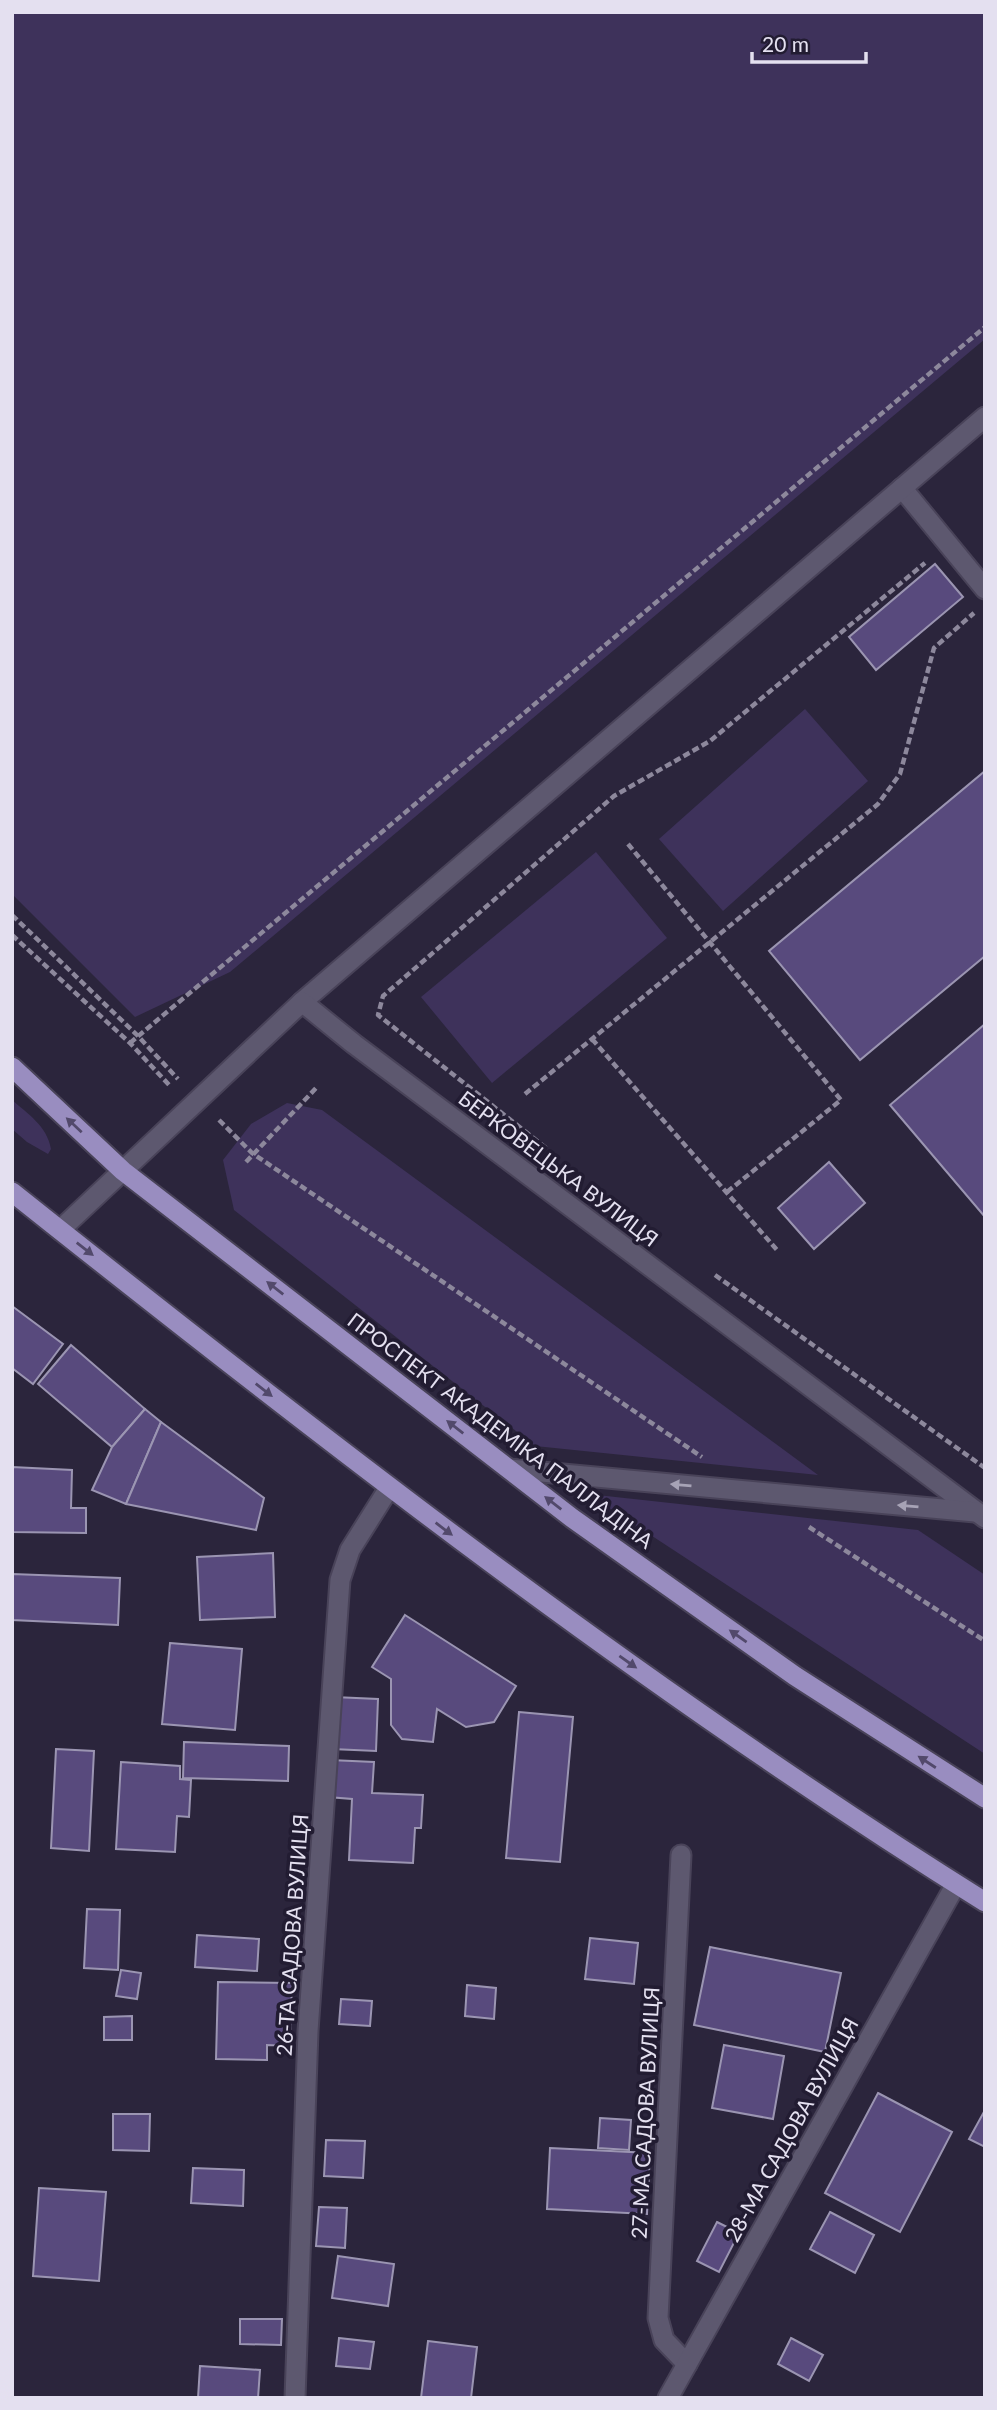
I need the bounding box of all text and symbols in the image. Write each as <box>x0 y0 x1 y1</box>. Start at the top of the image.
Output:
scale bar <box>752 21 866 65</box>
text: 20 m <box>762 31 809 56</box>
street label: БЕРКОВЕЦЬКА ВУЛИЦЯ <box>454 1085 664 1251</box>
one-way arrow <box>66 1117 83 1133</box>
one-way arrow <box>75 1242 93 1257</box>
one-way arrow <box>266 1282 284 1296</box>
street label: ПРОСПЕКТ АКАДЕМІКА ПАЛЛАДІНА <box>343 1307 659 1553</box>
one-way arrow <box>255 1382 272 1397</box>
one-way arrow <box>446 1421 464 1435</box>
one-way arrow <box>670 1479 692 1490</box>
one-way arrow <box>544 1496 562 1510</box>
one-way arrow <box>896 1500 918 1511</box>
one-way arrow <box>434 1522 453 1536</box>
one-way arrow <box>729 1629 747 1643</box>
one-way arrow <box>619 1655 637 1669</box>
one-way arrow <box>918 1755 937 1768</box>
street label: 26-ТА САДОВА ВУЛИЦЯ <box>271 1813 312 2057</box>
street label: 27-МА САДОВА ВУЛИЦЯ <box>625 1986 664 2240</box>
street label: 28-МА САДОВА ВУЛИЦЯ <box>719 2013 863 2246</box>

